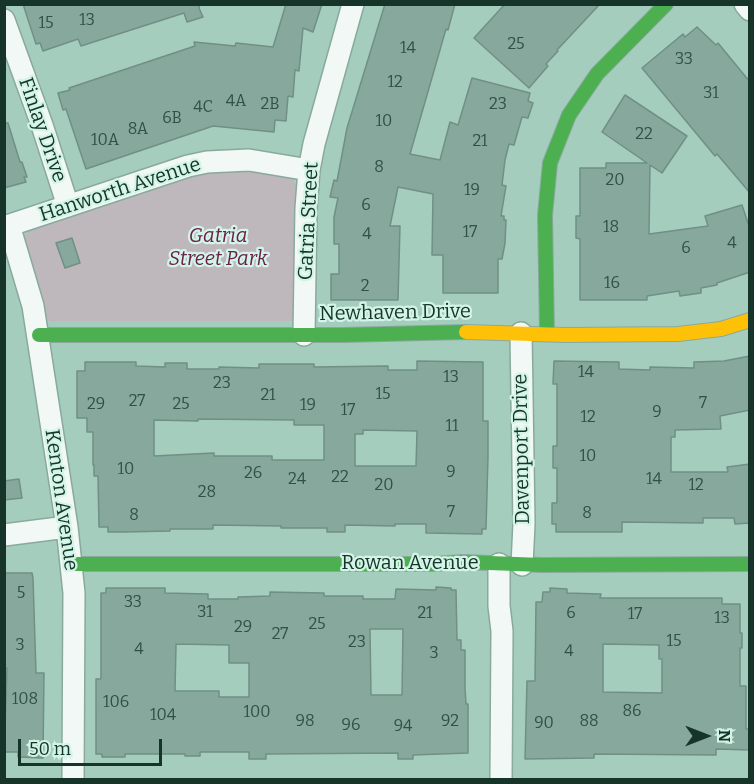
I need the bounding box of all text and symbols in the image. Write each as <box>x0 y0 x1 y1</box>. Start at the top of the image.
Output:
house number: 13 <box>79 11 95 31</box>
house number: 15 <box>38 14 54 34</box>
house number: 25 <box>507 35 525 55</box>
house number: 14 <box>400 39 416 59</box>
house number: 33 <box>675 50 693 70</box>
house number: 12 <box>387 73 403 93</box>
street label: Finlay Drive <box>13 74 71 186</box>
house number: 31 <box>703 84 719 104</box>
house number: 4A <box>226 92 246 112</box>
house number: 2B <box>260 95 280 115</box>
house number: 23 <box>489 95 507 115</box>
house number: 4C <box>193 98 213 118</box>
house number: 6B <box>162 109 182 129</box>
house number: 10 <box>376 112 392 132</box>
house number: 8A <box>128 120 148 140</box>
house number: 22 <box>635 125 653 145</box>
house number: 10A <box>91 131 119 151</box>
house number: 21 <box>472 132 488 152</box>
street label: Hanworth Avenue <box>36 153 204 227</box>
house number: 8 <box>374 158 384 178</box>
street label: Gatria Street <box>294 161 324 281</box>
house number: 20 <box>606 171 624 191</box>
house number: 19 <box>464 181 480 201</box>
house number: 6 <box>361 196 371 216</box>
house number: 18 <box>603 218 619 238</box>
house number: 17 <box>463 223 477 243</box>
park label: Gatria Street Park <box>168 224 268 271</box>
house number: 4 <box>362 225 372 245</box>
house number: 4 <box>727 234 737 254</box>
house number: 6 <box>681 239 691 259</box>
house number: 16 <box>604 274 620 294</box>
house number: 2 <box>361 277 369 297</box>
street label: Newhaven Drive <box>319 300 471 326</box>
house number: 14 <box>578 363 594 383</box>
house number: 13 <box>443 368 459 388</box>
street label: Davenport Drive <box>509 373 535 525</box>
house number: 23 <box>213 374 231 394</box>
house number: 15 <box>375 385 391 405</box>
house number: 21 <box>260 386 276 406</box>
house number: 27 <box>129 392 145 412</box>
house number: 7 <box>699 394 707 414</box>
house number: 29 <box>87 395 105 415</box>
house number: 25 <box>172 395 190 415</box>
house number: 19 <box>300 396 316 416</box>
house number: 17 <box>341 401 355 421</box>
house number: 9 <box>652 403 662 423</box>
house number: 12 <box>580 408 596 428</box>
house number: 11 <box>446 417 458 437</box>
street label: Kenton Avenue <box>39 428 83 572</box>
house number: 10 <box>580 447 596 467</box>
house number: 10 <box>118 460 134 480</box>
house number: 9 <box>446 463 456 483</box>
house number: 26 <box>244 464 262 484</box>
house number: 22 <box>331 468 349 488</box>
house number: 24 <box>288 470 306 490</box>
house number: 14 <box>646 470 662 490</box>
house number: 20 <box>375 476 393 496</box>
house number: 12 <box>688 476 704 496</box>
house number: 28 <box>198 483 216 503</box>
house number: 7 <box>447 503 455 523</box>
house number: 8 <box>582 504 592 524</box>
house number: 8 <box>129 506 139 526</box>
street label: Rowan Avenue <box>341 551 479 575</box>
house number: 5 <box>17 584 25 604</box>
house number: 33 <box>124 593 142 613</box>
house number: 31 <box>197 603 213 623</box>
house number: 21 <box>417 604 433 624</box>
house number: 6 <box>566 604 576 624</box>
house number: 17 <box>628 605 642 625</box>
house number: 13 <box>714 609 730 629</box>
house number: 25 <box>308 615 326 635</box>
house number: 29 <box>234 618 252 638</box>
house number: 27 <box>272 625 288 645</box>
house number: 15 <box>666 632 682 652</box>
house number: 23 <box>348 633 366 653</box>
house number: 3 <box>15 636 25 656</box>
house number: 4 <box>134 640 144 660</box>
house number: 4 <box>564 642 574 662</box>
house number: 3 <box>429 644 439 664</box>
house number: 108 <box>12 690 38 710</box>
house number: 106 <box>103 693 129 713</box>
house number: 86 <box>622 702 642 722</box>
house number: 100 <box>243 703 271 723</box>
house number: 104 <box>150 706 176 726</box>
north arrow <box>676 706 736 766</box>
house number: 98 <box>296 712 314 732</box>
house number: 92 <box>441 712 459 732</box>
house number: 88 <box>579 712 599 732</box>
house number: 90 <box>534 714 554 734</box>
house number: 96 <box>342 716 360 736</box>
house number: 94 <box>394 717 412 737</box>
scale bar <box>21 727 165 765</box>
text: N <box>715 730 734 742</box>
text: 50 m <box>29 738 71 760</box>

